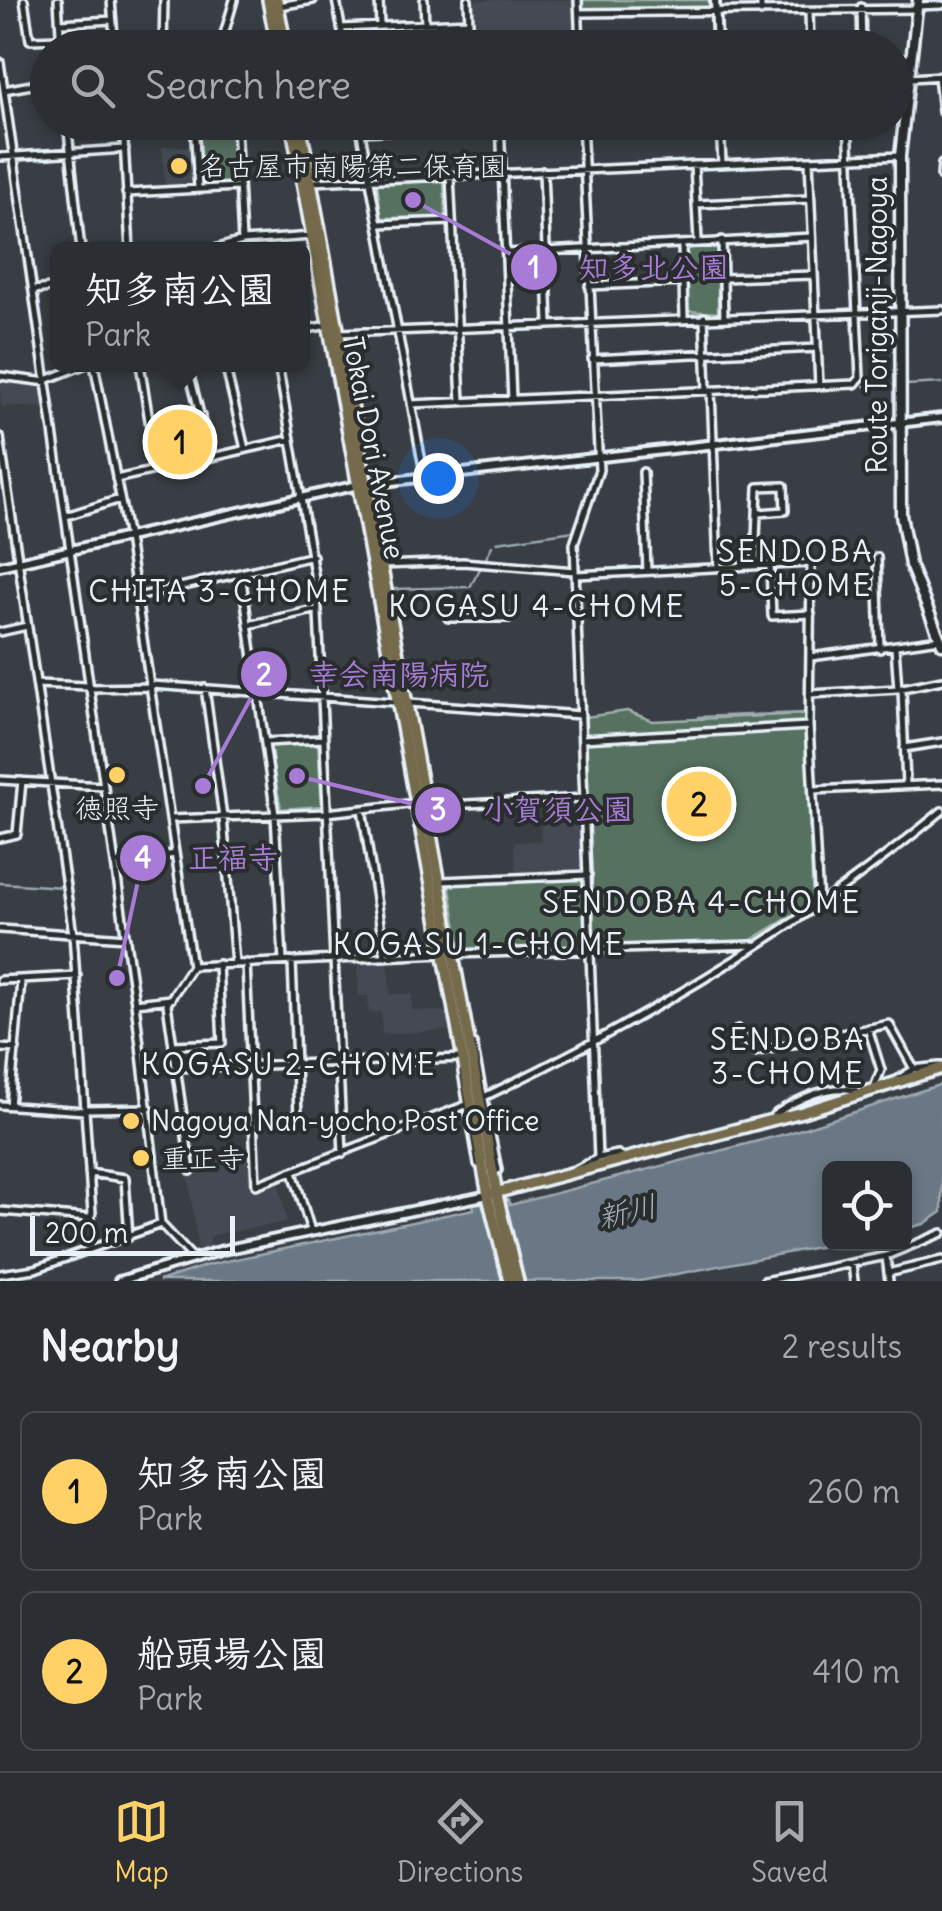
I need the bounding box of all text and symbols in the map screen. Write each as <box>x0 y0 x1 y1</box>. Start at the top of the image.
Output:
search box <box>30 30 912 140</box>
icon: search <box>65 58 120 113</box>
text: Search here <box>145 62 351 109</box>
place label: 名古屋市南陽第二保育園 <box>199 148 507 184</box>
marker: 名古屋市南陽第二保育園 <box>168 155 190 177</box>
street label: Route Toriganji-Nagoya <box>859 176 895 474</box>
callout: 知多北公園 <box>509 237 749 297</box>
popup <box>50 242 310 372</box>
text: 1 <box>528 248 540 286</box>
text: 知多北公園 <box>579 248 729 286</box>
text: 知多南公園 <box>85 266 275 313</box>
text: Park <box>85 314 151 355</box>
street label: Tokai Dori Avenue <box>335 334 413 562</box>
pin: 1 <box>148 404 212 480</box>
your location <box>413 453 464 504</box>
district label: SENDOBA 5-CHOME <box>718 532 874 604</box>
district label: CHITA 3-CHOME <box>88 572 352 610</box>
district label: KOGASU 4-CHOME <box>388 587 686 625</box>
callout: 幸会南陽病院 <box>239 644 509 704</box>
text: 2 <box>256 655 272 693</box>
text: 幸会南陽病院 <box>309 655 489 693</box>
marker: 徳照寺 <box>106 764 128 786</box>
pin: 2 <box>666 766 732 842</box>
callout: 小賀須公園 <box>413 780 653 840</box>
place label: 徳照寺 <box>75 790 159 826</box>
text: 3 <box>429 790 447 828</box>
text: 小賀須公園 <box>483 790 633 828</box>
callout: 正福寺 <box>118 828 298 888</box>
text: 4 <box>134 838 152 876</box>
text: 正福寺 <box>188 838 278 876</box>
district label: SENDOBA 4-CHOME <box>542 883 862 921</box>
district label: KOGASU 1-CHOME <box>333 925 625 963</box>
district label: SENDOBA 3-CHOME <box>710 1020 866 1092</box>
district label: KOGASU 2-CHOME <box>141 1045 437 1083</box>
place label: Nagoya Nan-yocho Post Office <box>151 1103 539 1139</box>
marker: Nagoya Nan-yocho Post Office <box>120 1110 142 1132</box>
place label: 重正寺 <box>161 1140 245 1176</box>
marker: 重正寺 <box>130 1147 152 1169</box>
map controls <box>822 1161 912 1251</box>
button: locate <box>822 1161 912 1251</box>
water label: 新川 <box>593 1186 661 1236</box>
scale bar <box>30 1211 235 1256</box>
text: 200 m <box>45 1215 128 1251</box>
text: Nearby <box>40 1320 179 1372</box>
text: 2 results <box>782 1326 902 1367</box>
text: 知多南公園 <box>137 1450 327 1497</box>
text: 1 <box>68 1471 81 1512</box>
text: 260 m <box>807 1471 900 1512</box>
text: Park <box>137 1498 203 1539</box>
text: 船頭場公園 <box>137 1630 327 1677</box>
text: 2 <box>66 1651 83 1692</box>
text: 410 m <box>812 1651 900 1692</box>
text: Park <box>137 1678 203 1719</box>
tab: Map <box>114 1794 169 1890</box>
tab: Directions <box>397 1794 523 1890</box>
tab: Saved <box>751 1794 828 1890</box>

